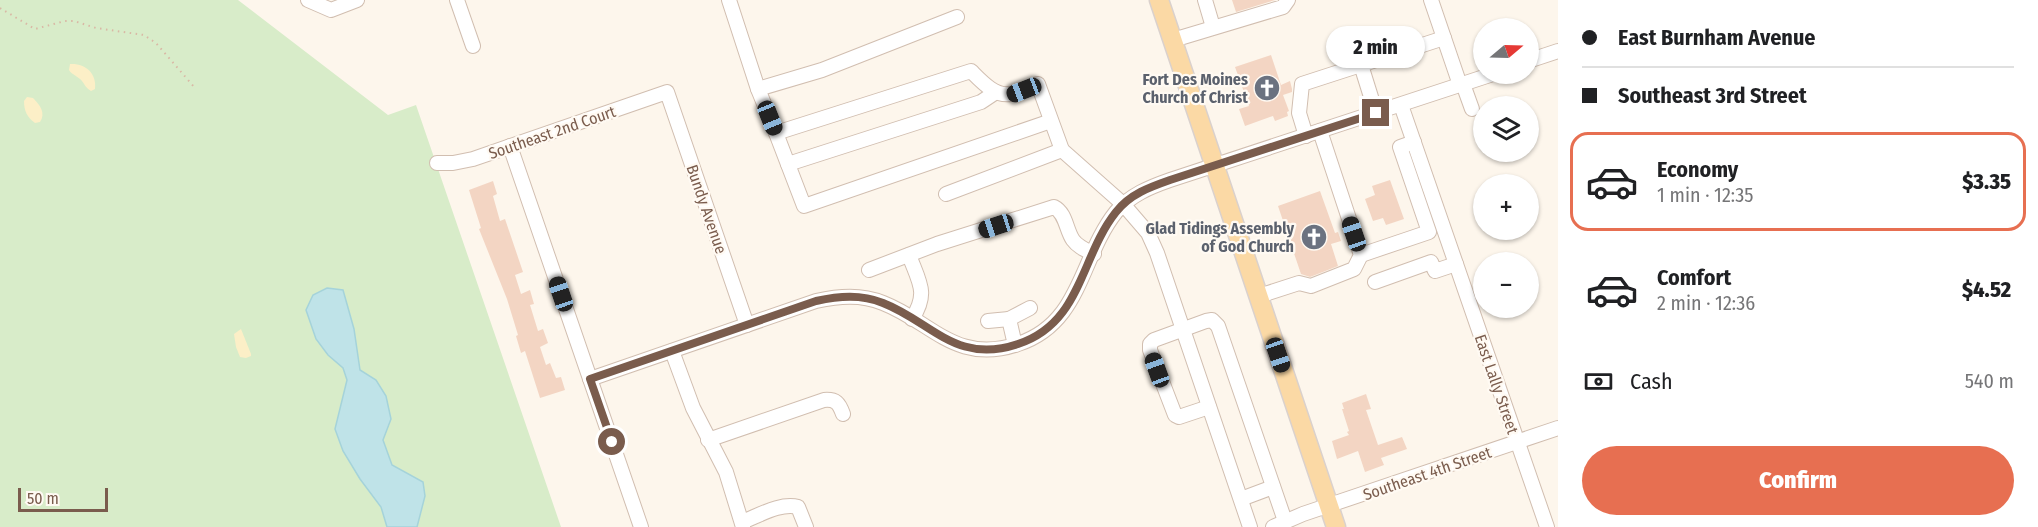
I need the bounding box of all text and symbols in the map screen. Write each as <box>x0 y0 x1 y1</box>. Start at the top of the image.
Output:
north arrow <box>1473 18 1539 84</box>
map controls <box>1473 18 1539 318</box>
text: East Burnham Avenue <box>1618 24 1815 51</box>
callout: 2 min <box>1326 26 1426 68</box>
text: 2 min <box>1353 35 1398 59</box>
place label: Fort Des Moines Church of Christ <box>1142 70 1248 107</box>
church icon: Fort Des Moines Church of Christ <box>1252 73 1282 103</box>
car <box>1004 75 1044 105</box>
text: Southeast 3rd Street <box>1618 82 1807 109</box>
button: layers <box>1473 96 1539 162</box>
car <box>755 98 785 138</box>
route end <box>1362 99 1389 126</box>
street label: Southeast 2nd Court <box>486 102 619 163</box>
icon: car <box>1585 155 1639 209</box>
text: Economy <box>1657 156 1738 183</box>
street label: Bundy Avenue <box>682 162 731 256</box>
text: $3.35 <box>1962 168 2011 195</box>
button: + <box>1473 174 1539 240</box>
text: 1 min · 12:35 <box>1657 183 1753 207</box>
car <box>976 212 1016 240</box>
car <box>1340 214 1368 254</box>
place label: Glad Tidings Assembly of God Church <box>1145 219 1294 256</box>
church icon: Glad Tidings Assembly of God Church <box>1299 222 1329 252</box>
button: − <box>1473 252 1539 318</box>
icon: car <box>1585 263 1639 317</box>
text: Comfort <box>1657 264 1731 291</box>
car <box>547 274 575 314</box>
text: $4.52 <box>1962 276 2011 303</box>
text: 2 min · 12:36 <box>1657 291 1755 315</box>
street label: East Lally Street <box>1471 332 1523 437</box>
car <box>1264 335 1292 375</box>
car <box>1142 350 1172 390</box>
icon: cash <box>1582 365 1615 398</box>
text: Cash <box>1630 368 1673 395</box>
text: 540 m <box>1965 369 2014 393</box>
route start <box>598 428 625 455</box>
street label: Southeast 4th Street <box>1361 442 1494 504</box>
button: Confirm <box>1582 446 2014 515</box>
scale bar <box>18 485 108 512</box>
text: 50 m <box>27 489 59 508</box>

